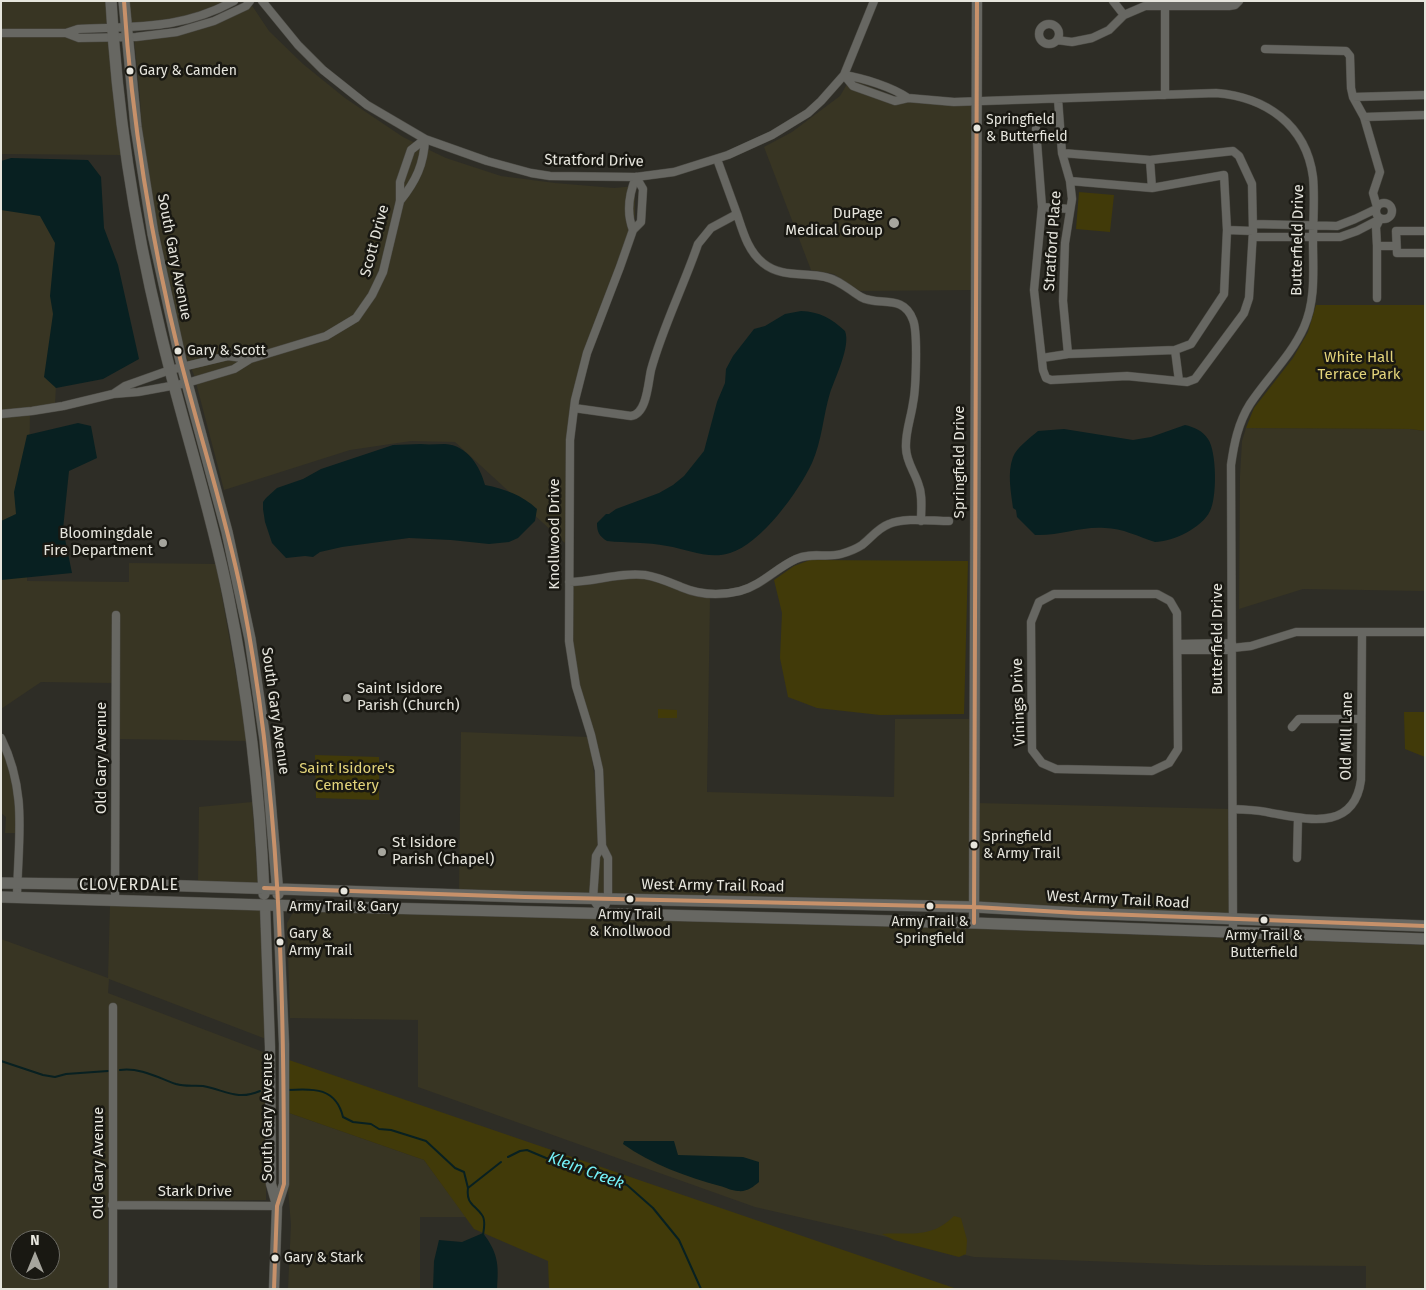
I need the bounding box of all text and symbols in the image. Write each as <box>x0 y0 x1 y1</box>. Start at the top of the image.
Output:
place label: Gary & Camden <box>139 63 237 79</box>
marker: Gary & Camden <box>125 66 135 76</box>
place label: Springfield & Butterfield <box>986 112 1068 144</box>
marker: Springfield & Butterfield <box>972 123 982 133</box>
street label: Stratford Drive <box>544 151 644 171</box>
street label: Butterfield Drive <box>1288 184 1308 296</box>
street label: Stratford Place <box>1041 190 1065 292</box>
street label: South Gary Avenue <box>153 192 195 322</box>
street label: Scott Drive <box>357 203 393 279</box>
place label: DuPage Medical Group <box>785 205 883 240</box>
marker: DuPage Medical Group <box>887 216 901 230</box>
place label: Gary & Scott <box>187 343 266 359</box>
marker: Gary & Scott <box>173 346 183 356</box>
park label: White Hall Terrace Park <box>1318 349 1400 384</box>
street label: Springfield Drive <box>951 406 969 518</box>
street label: Knollwood Drive <box>546 478 564 590</box>
place label: Bloomingdale Fire Department <box>43 525 153 560</box>
marker: Bloomingdale Fire Department <box>157 537 169 549</box>
street label: Butterfield Drive <box>1209 583 1227 695</box>
street label: South Gary Avenue <box>257 646 293 776</box>
street label: Vinings Drive <box>1008 658 1030 746</box>
place label: Saint Isidore Parish (Church) <box>357 680 460 715</box>
street label: Old Mill Lane <box>1337 691 1357 781</box>
marker: Saint Isidore Parish (Church) <box>341 692 353 704</box>
street label: Old Gary Avenue <box>93 702 111 814</box>
park label: Saint Isidore's Cemetery <box>299 760 395 795</box>
place label: Springfield & Army Trail <box>983 829 1060 862</box>
place label: St Isidore Parish (Chapel) <box>392 834 494 869</box>
marker: Springfield & Army Trail <box>969 840 979 850</box>
marker: St Isidore Parish (Chapel) <box>376 846 388 858</box>
district label: CLOVERDALE <box>78 876 180 896</box>
street label: West Army Trail Road <box>641 876 785 896</box>
marker: Army Trail & Gary <box>339 886 349 896</box>
street label: West Army Trail Road <box>1046 887 1190 913</box>
marker: Army Trail & Knollwood <box>625 894 635 904</box>
place label: Army Trail & Gary <box>289 899 399 915</box>
marker: Army Trail & Springfield <box>925 901 935 911</box>
place label: Army Trail & Knollwood <box>589 907 671 940</box>
place label: Army Trail & Springfield <box>891 914 969 946</box>
marker: Army Trail & Butterfield <box>1259 915 1269 925</box>
place label: Gary & Army Trail <box>289 926 352 959</box>
place label: Army Trail & Butterfield <box>1225 928 1303 960</box>
marker: Gary & Army Trail <box>275 937 285 947</box>
street label: South Gary Avenue <box>259 1053 277 1181</box>
street label: Old Gary Avenue <box>90 1107 108 1219</box>
water label: Klein Creek <box>545 1148 627 1194</box>
street label: Stark Drive <box>158 1183 232 1201</box>
north arrow <box>10 1230 60 1280</box>
text: N <box>30 1232 40 1249</box>
place label: Gary & Stark <box>284 1250 363 1266</box>
marker: Gary & Stark <box>270 1253 280 1263</box>

